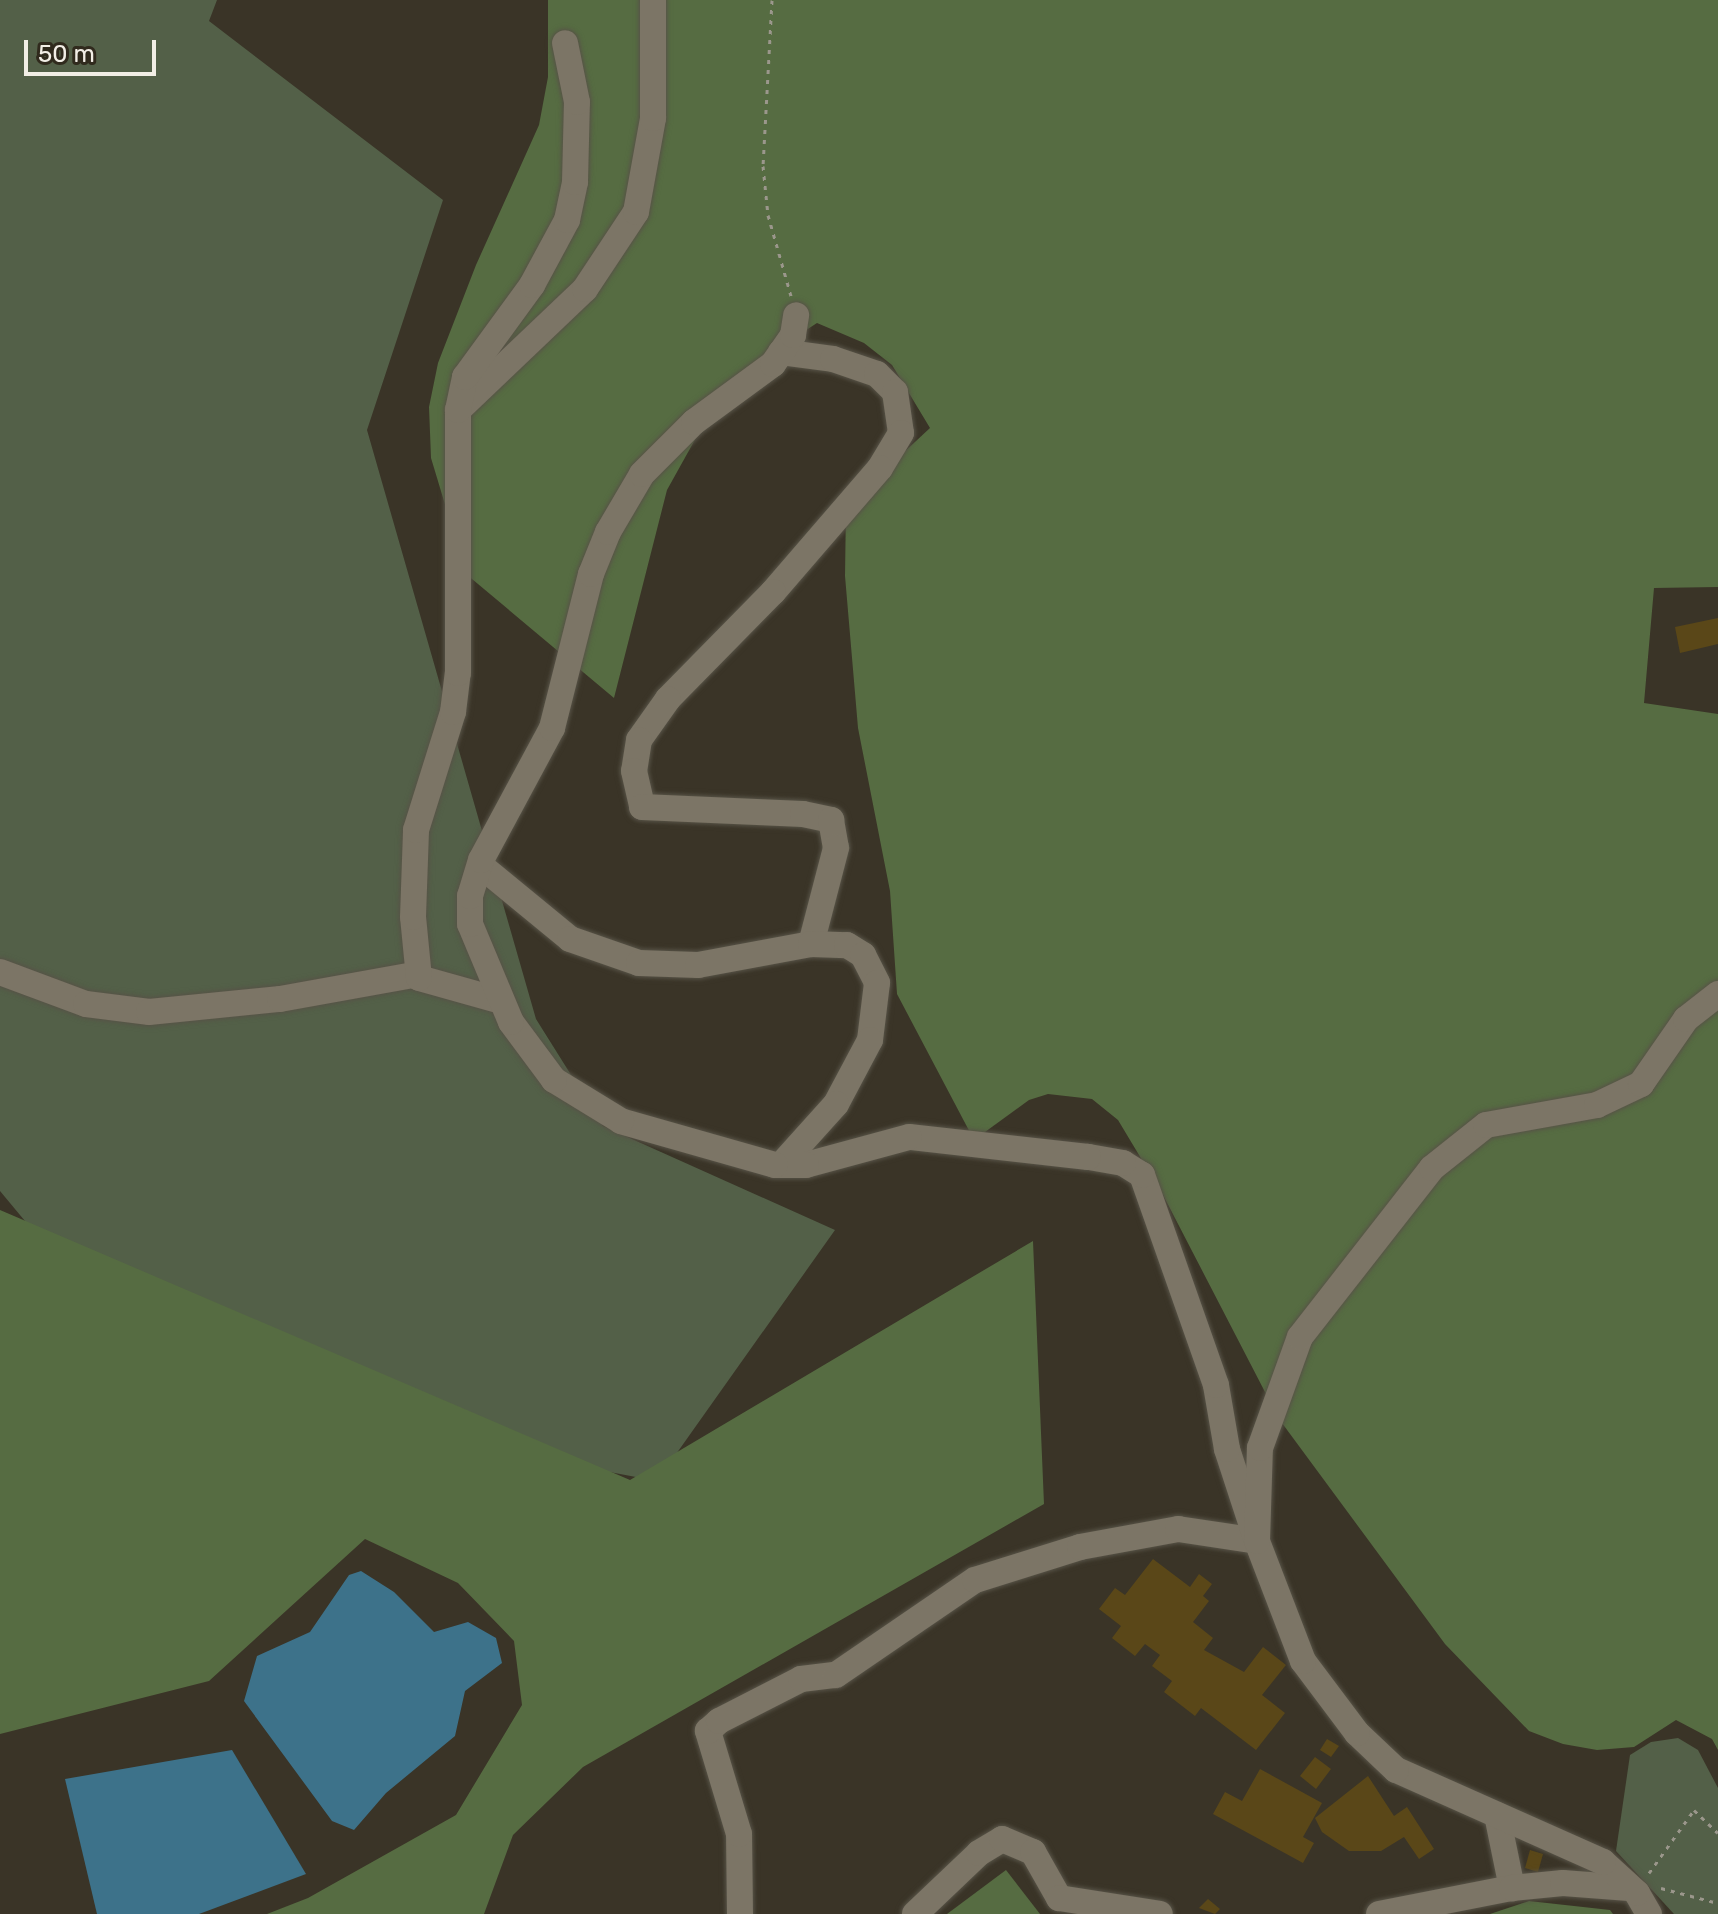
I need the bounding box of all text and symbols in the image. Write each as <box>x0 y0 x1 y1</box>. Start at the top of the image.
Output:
scale bar <box>28 24 160 74</box>
text: 50 m <box>38 40 95 68</box>

